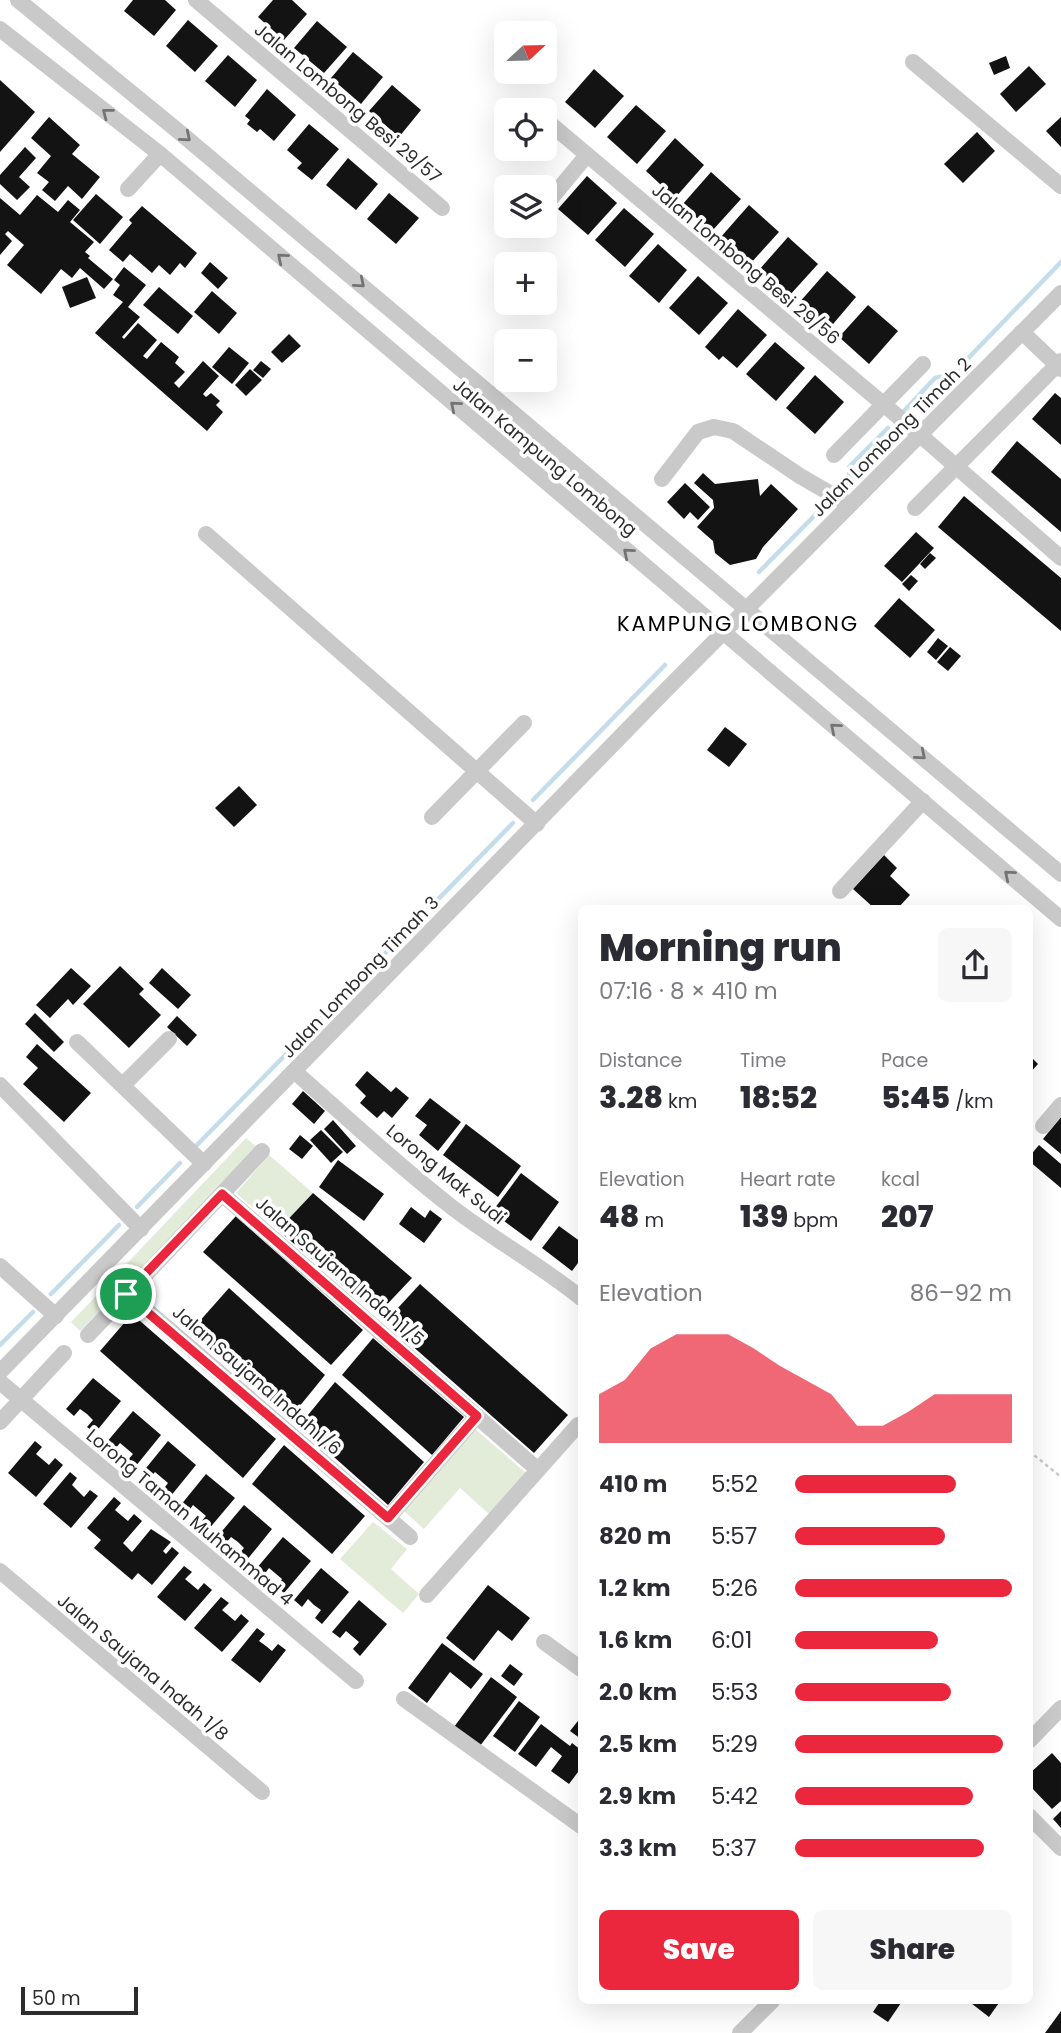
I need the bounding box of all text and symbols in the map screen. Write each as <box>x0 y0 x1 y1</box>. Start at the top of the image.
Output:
street label: Jalan Lombong Besi 29/57 <box>249 17 447 189</box>
north arrow <box>494 21 556 84</box>
map controls <box>494 21 557 392</box>
button: locate <box>494 98 557 161</box>
one-way arrow <box>102 108 115 121</box>
one-way arrow <box>178 129 191 141</box>
button: layers <box>494 175 557 238</box>
street label: Jalan Lombong Besi 29/56 <box>647 178 845 350</box>
button: + <box>494 252 557 315</box>
one-way arrow <box>277 254 290 266</box>
one-way arrow <box>352 275 365 287</box>
button: − <box>494 329 557 392</box>
street label: Jalan Lombong Timah 2 <box>806 352 976 522</box>
street label: Jalan Kampung Lombong <box>448 372 642 542</box>
one-way arrow <box>451 402 464 414</box>
one-way arrow <box>624 549 637 561</box>
district label: KAMPUNG LOMBONG <box>617 609 859 638</box>
one-way arrow <box>831 724 844 736</box>
one-way arrow <box>912 747 925 759</box>
one-way arrow <box>1004 871 1017 883</box>
street label: Jalan Lombong Timah 3 <box>276 890 444 1064</box>
text: Morning run <box>599 921 842 974</box>
button: share <box>938 928 1012 1002</box>
text: 07:16 · 8 × 410 m <box>599 975 778 1007</box>
text: Distance <box>599 1047 682 1074</box>
text: Time <box>740 1047 786 1074</box>
text: Pace <box>881 1047 928 1074</box>
text: 3.28 <box>599 1076 663 1119</box>
text: 18:52 <box>740 1076 817 1119</box>
text: 5:45 <box>881 1076 950 1119</box>
text: km <box>663 1088 697 1115</box>
text: /km <box>950 1088 994 1115</box>
street label: Lorong Mak Sudi <box>381 1118 511 1230</box>
text: Elevation <box>599 1166 685 1193</box>
text: Heart rate <box>740 1166 835 1193</box>
text: kcal <box>881 1166 920 1193</box>
street label: Jalan Saujana Indah 1/5 <box>250 1191 430 1351</box>
text: 48 <box>599 1195 639 1238</box>
text: 139 <box>740 1195 788 1238</box>
text: 207 <box>881 1195 933 1238</box>
text: m <box>639 1207 664 1234</box>
text: bpm <box>788 1207 838 1234</box>
pin <box>96 1264 156 1324</box>
icon: arrive <box>107 1275 145 1313</box>
text: Elevation <box>599 1277 703 1309</box>
text: 86–92 m <box>910 1277 1012 1309</box>
street label: Jalan Saujana Indah 1/6 <box>167 1300 347 1460</box>
street label: Lorong Taman Muhammad 4 <box>81 1423 299 1611</box>
text: 410 m <box>599 1468 667 1500</box>
text: 5:52 <box>711 1468 758 1500</box>
text: 820 m <box>599 1520 671 1552</box>
text: 5:57 <box>711 1520 757 1552</box>
text: 1.2 km <box>599 1572 671 1604</box>
text: 5:26 <box>711 1572 758 1604</box>
street label: Jalan Saujana Indah 1/8 <box>52 1588 234 1746</box>
text: 1.6 km <box>599 1624 672 1656</box>
text: 6:01 <box>711 1624 752 1656</box>
text: 2.0 km <box>599 1676 677 1708</box>
text: 5:53 <box>711 1676 758 1708</box>
text: 2.5 km <box>599 1728 677 1760</box>
text: 5:29 <box>711 1728 758 1760</box>
text: 2.9 km <box>599 1780 676 1812</box>
text: 5:42 <box>711 1780 758 1812</box>
text: 3.3 km <box>599 1832 677 1864</box>
text: 5:37 <box>711 1832 756 1864</box>
button: Save <box>599 1910 799 1990</box>
button: Share <box>813 1910 1012 1990</box>
scale bar <box>21 1984 138 2016</box>
text: 50 m <box>32 1985 81 2012</box>

